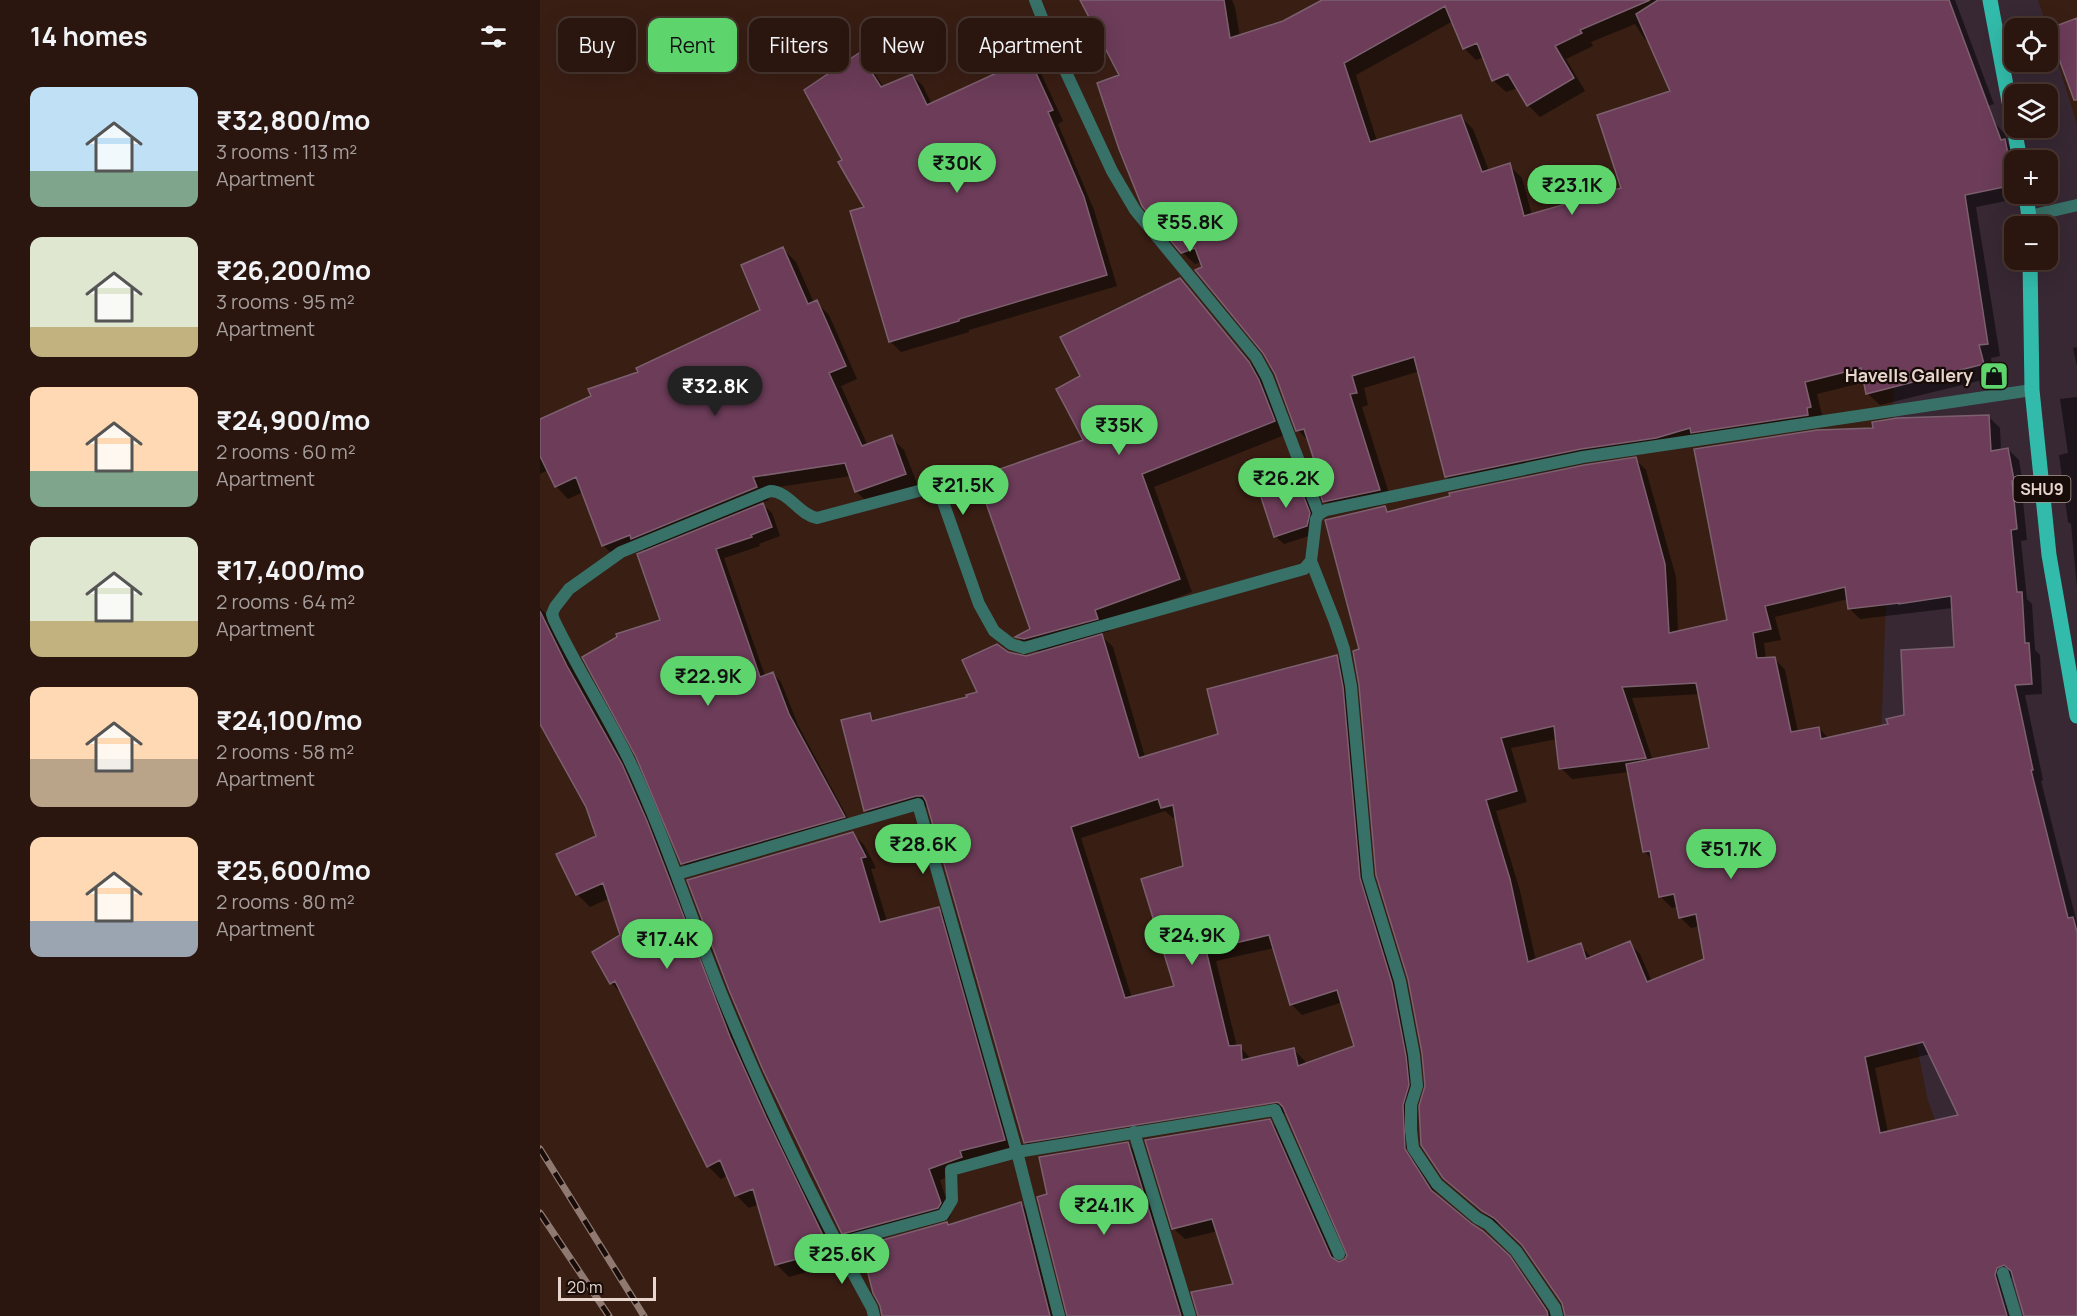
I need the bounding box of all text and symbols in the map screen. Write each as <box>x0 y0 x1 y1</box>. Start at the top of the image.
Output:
text: 14 homes <box>30 18 148 54</box>
chip: Buy <box>558 18 636 72</box>
chip: Rent <box>648 18 737 72</box>
chip: Filters <box>749 18 849 72</box>
chip: New <box>861 18 946 72</box>
chip: Apartment <box>958 18 1104 72</box>
map controls <box>2004 18 2058 270</box>
button: locate <box>2004 18 2058 72</box>
icon: filters <box>477 20 510 53</box>
button: layers <box>2004 84 2058 138</box>
text: ₹32,800/mo <box>216 102 370 138</box>
icon: home <box>78 111 150 183</box>
text: 3 rooms · 113 m² <box>216 138 357 165</box>
pin: ₹30K <box>921 143 993 194</box>
text: ₹30K <box>932 149 982 176</box>
button: + <box>2004 150 2058 204</box>
text: Apartment <box>216 165 315 192</box>
pin: ₹23.1K <box>1523 165 1621 216</box>
text: ₹23.1K <box>1541 171 1603 198</box>
pin: ₹55.8K <box>1141 202 1239 253</box>
text: ₹55.8K <box>1156 208 1224 235</box>
button: − <box>2004 216 2058 270</box>
text: ₹26,200/mo <box>216 252 371 288</box>
icon: home <box>78 261 150 333</box>
text: 3 rooms · 95 m² <box>216 288 355 315</box>
text: Apartment <box>216 315 315 342</box>
shop icon: Havells Gallery <box>1978 360 2010 392</box>
place label: Havells Gallery <box>1845 363 1973 387</box>
pin: ₹32.8K <box>666 366 764 417</box>
text: ₹32.8K <box>681 372 749 399</box>
text: ₹24,900/mo <box>216 402 370 438</box>
pin: ₹35K <box>1083 405 1155 456</box>
icon: home <box>78 411 150 483</box>
text: ₹35K <box>1095 411 1143 438</box>
text: 2 rooms · 60 m² <box>216 438 356 465</box>
pin: ₹26.2K <box>1237 458 1335 509</box>
text: ₹26.2K <box>1252 464 1320 491</box>
text: Apartment <box>216 465 315 492</box>
pin: ₹21.5K <box>914 465 1012 516</box>
text: ₹21.5K <box>932 471 994 498</box>
road number: SHU9 <box>2014 476 2070 502</box>
text: ₹17,400/mo <box>216 552 365 588</box>
icon: home <box>78 561 150 633</box>
text: 2 rooms · 64 m² <box>216 588 355 615</box>
text: Apartment <box>216 615 315 642</box>
pin: ₹22.9K <box>659 656 757 707</box>
text: ₹22.9K <box>674 662 742 689</box>
text: ₹24,100/mo <box>216 702 362 738</box>
icon: home <box>78 711 150 783</box>
text: 2 rooms · 58 m² <box>216 738 354 765</box>
text: Apartment <box>216 765 315 792</box>
pin: ₹28.6K <box>874 824 972 875</box>
pin: ₹51.7K <box>1682 829 1780 880</box>
text: ₹28.6K <box>889 830 957 857</box>
text: ₹51.7K <box>1700 835 1762 862</box>
text: ₹25,600/mo <box>216 852 371 888</box>
icon: home <box>78 861 150 933</box>
text: 2 rooms · 80 m² <box>216 888 355 915</box>
text: Apartment <box>216 915 315 942</box>
pin: ₹24.9K <box>1143 915 1241 966</box>
pin: ₹17.4K <box>618 919 716 970</box>
text: ₹24.9K <box>1158 921 1226 948</box>
text: ₹17.4K <box>636 925 698 952</box>
pin: ₹24.1K <box>1055 1185 1153 1236</box>
text: ₹24.1K <box>1073 1191 1135 1218</box>
pin: ₹25.6K <box>793 1234 891 1285</box>
text: ₹25.6K <box>808 1240 876 1267</box>
scale bar <box>558 1274 656 1302</box>
text: 20 m <box>567 1276 603 1298</box>

